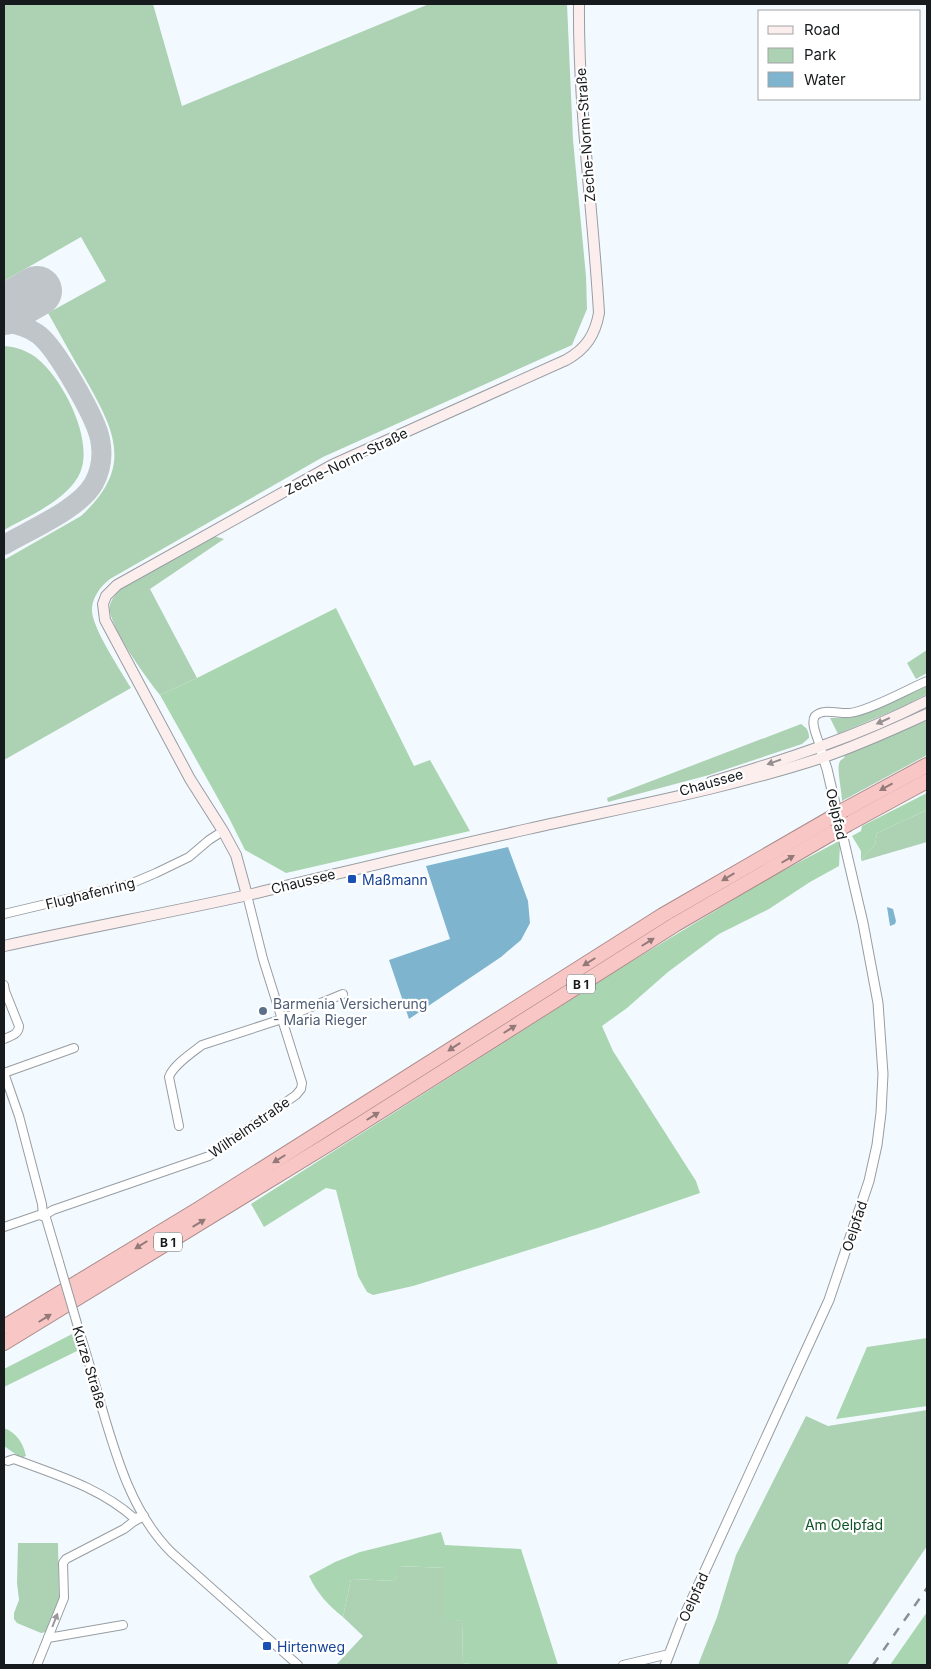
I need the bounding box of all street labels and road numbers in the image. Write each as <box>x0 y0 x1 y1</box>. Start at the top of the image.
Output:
street label: Zeche-Norm-Straße <box>572 67 598 203</box>
street label: Zeche-Norm-Straße <box>282 424 410 498</box>
street label: Chaussee <box>677 765 745 799</box>
street label: Oelpfad <box>823 787 851 841</box>
street label: Chaussee <box>269 865 337 897</box>
street label: Flughafenring <box>43 874 137 912</box>
road number: B 1 <box>567 974 595 994</box>
street label: Wilhelmstraße <box>205 1093 293 1161</box>
street label: Oelpfad <box>838 1199 870 1253</box>
road number: B 1 <box>154 1232 182 1252</box>
street label: Kurze Straße <box>69 1324 111 1410</box>
street label: Oelpfad <box>675 1570 711 1624</box>

